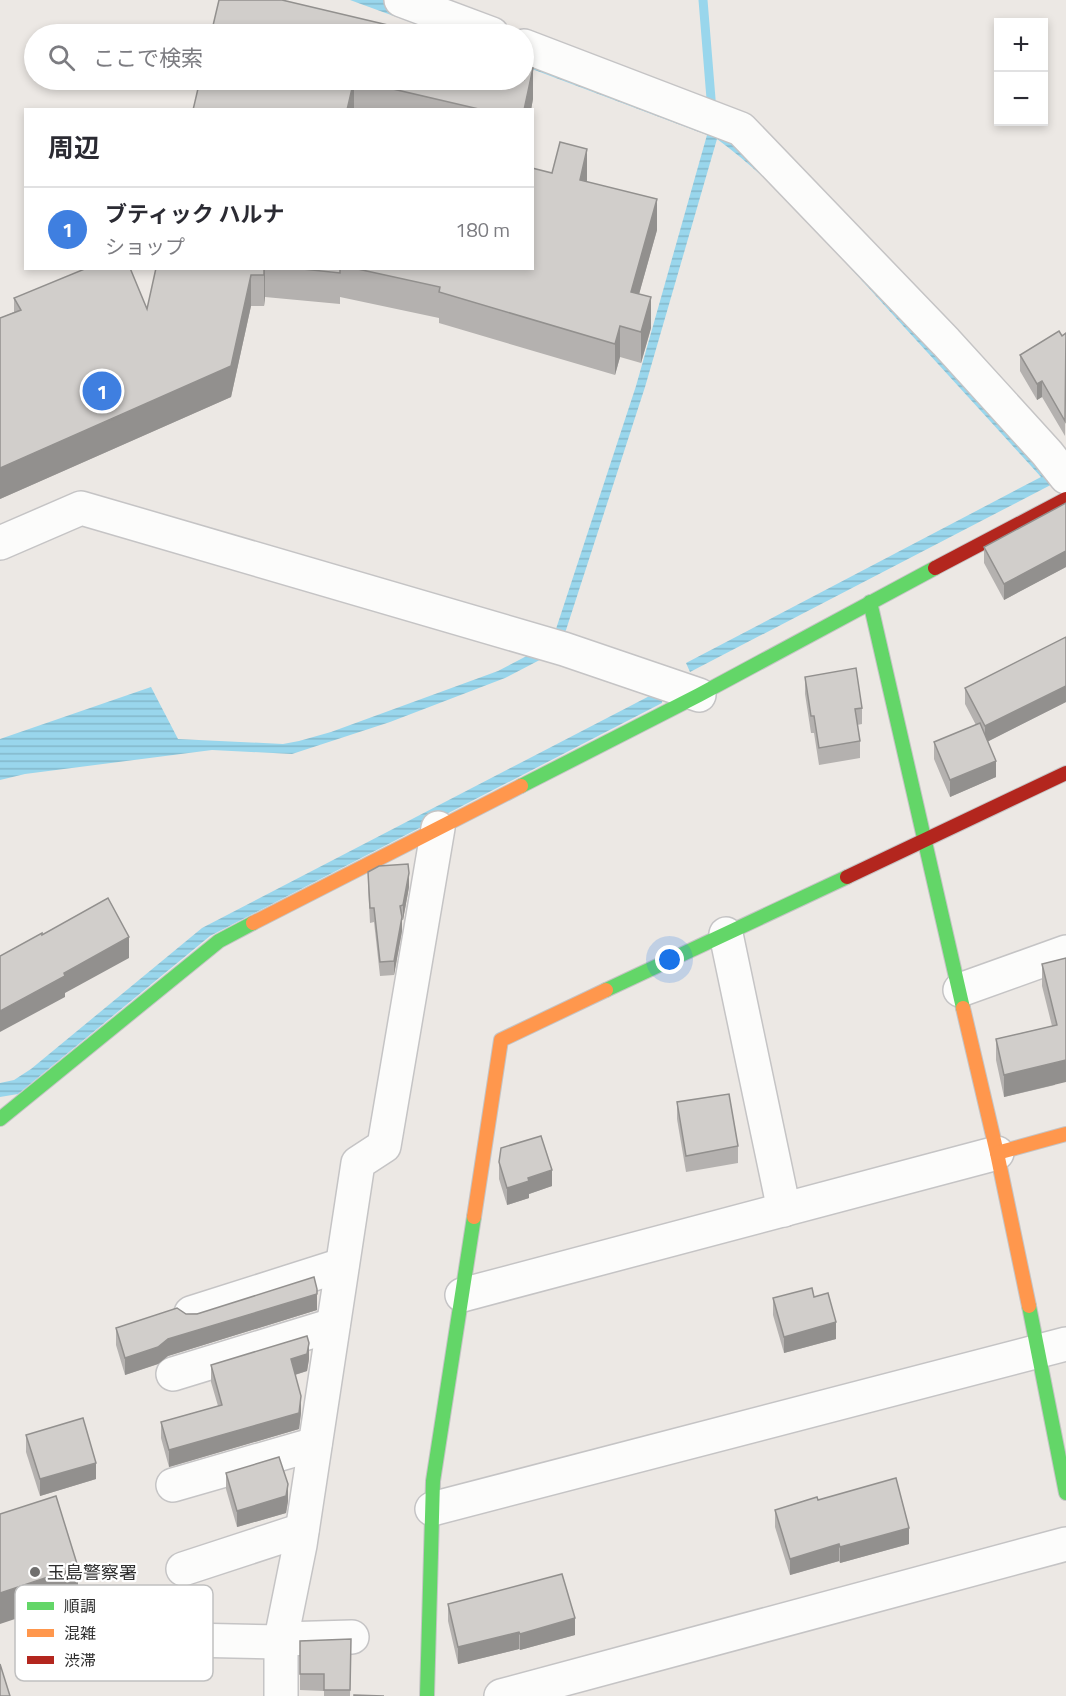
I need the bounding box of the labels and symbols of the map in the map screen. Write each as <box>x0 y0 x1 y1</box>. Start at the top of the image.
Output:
pin: 1 <box>82 368 122 414</box>
your location <box>655 945 684 974</box>
place label: 玉島警察署 <box>47 1559 137 1586</box>
marker: 玉島警察署 <box>28 1565 42 1579</box>
legend <box>15 1585 213 1681</box>
text: 順調 <box>64 1594 96 1618</box>
text: 混雑 <box>64 1621 96 1645</box>
text: 渋滞 <box>64 1648 96 1672</box>

